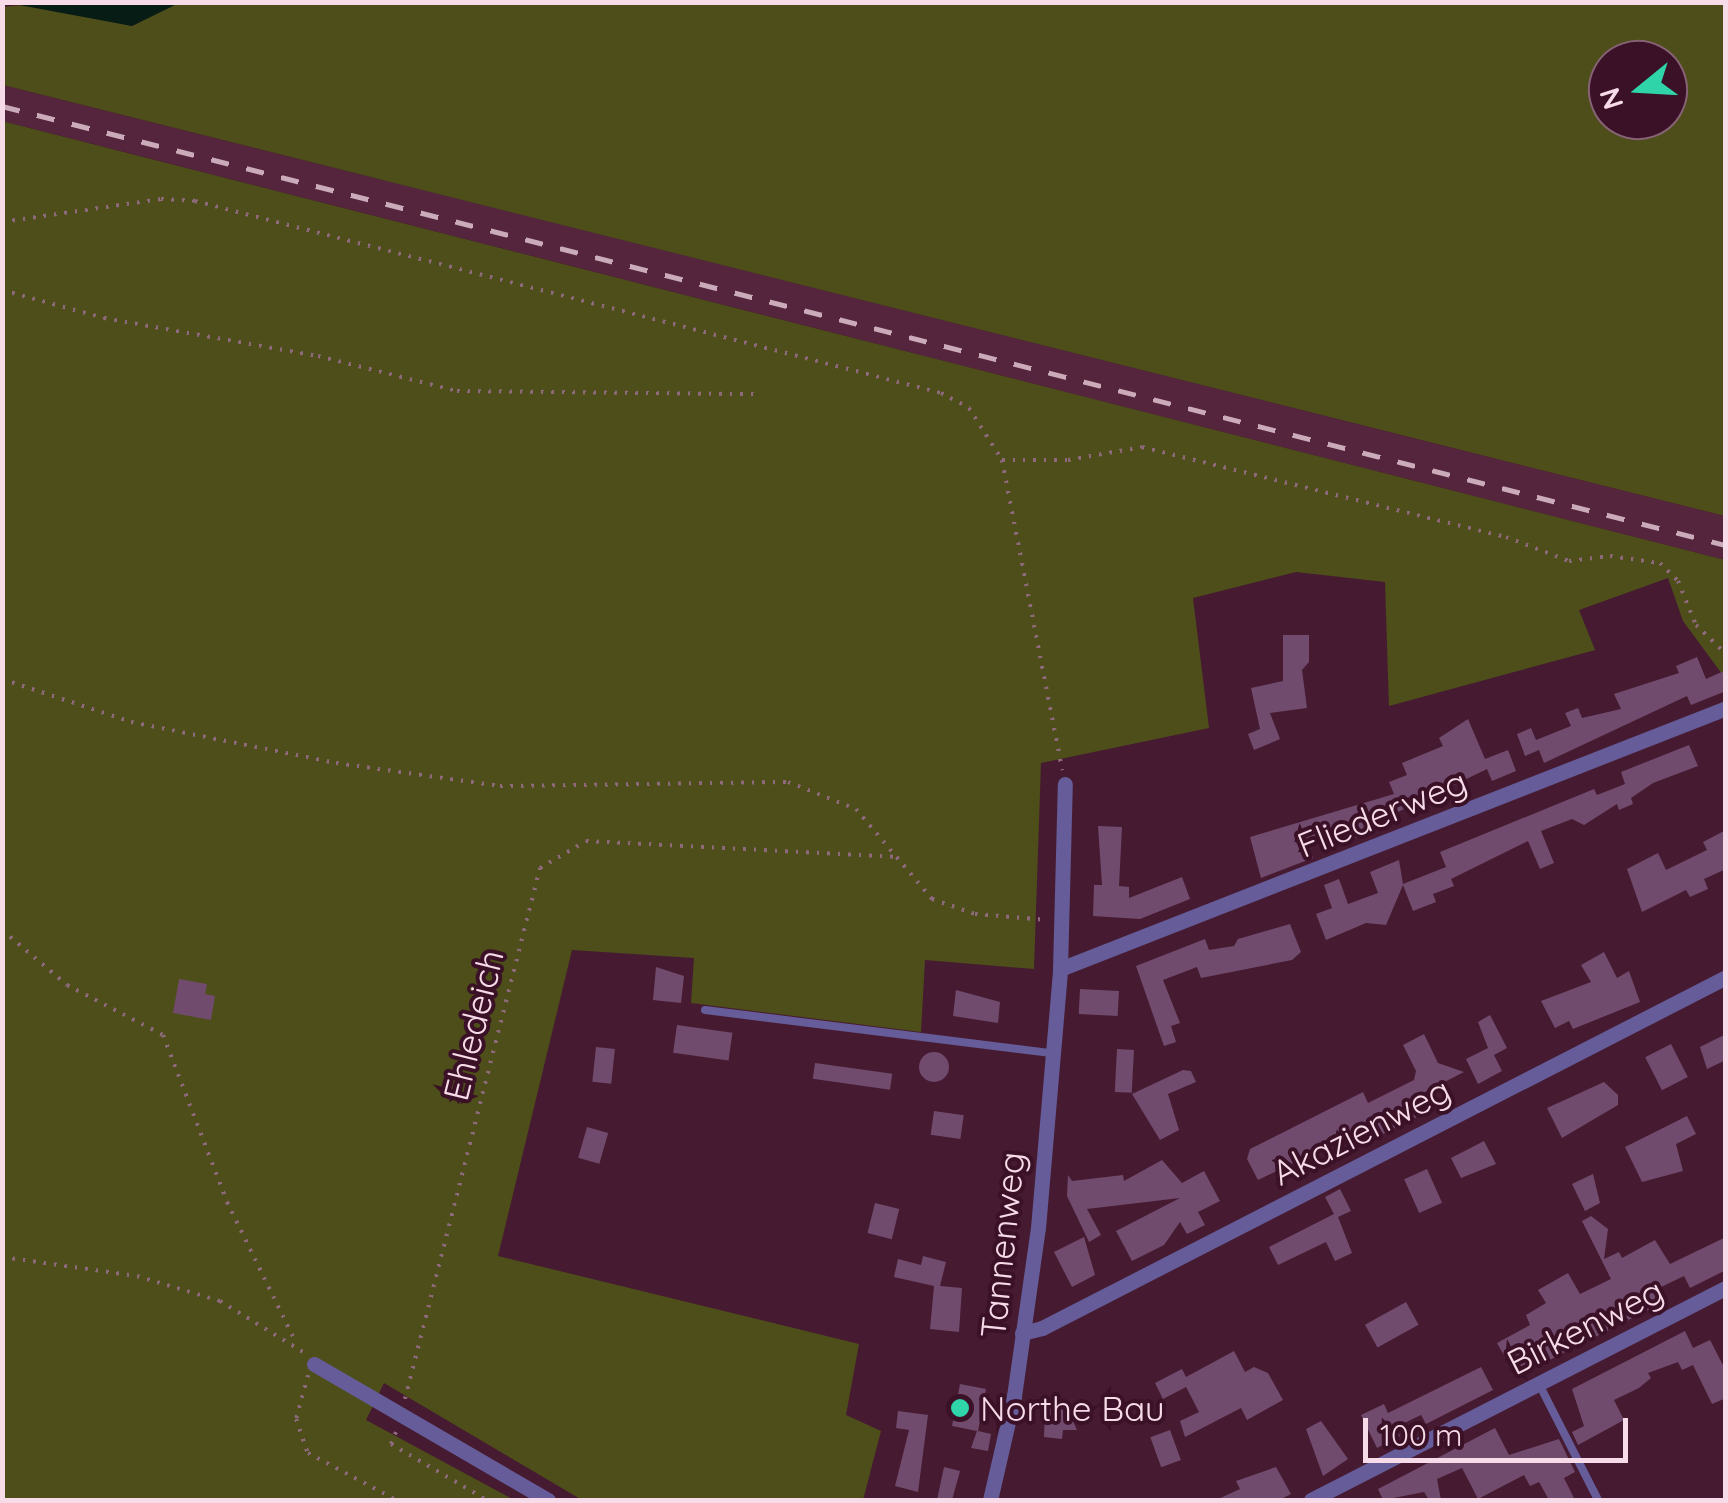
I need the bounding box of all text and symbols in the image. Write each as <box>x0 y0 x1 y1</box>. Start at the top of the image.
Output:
north arrow <box>1588 40 1688 140</box>
text: N <box>1591 84 1631 114</box>
street label: Fliederweg <box>1291 760 1473 866</box>
street label: Ehledeich <box>434 945 512 1105</box>
street label: Akazienweg <box>1265 1068 1457 1194</box>
street label: Tannenweg <box>971 1150 1033 1340</box>
street label: Birkenweg <box>1500 1269 1670 1383</box>
place label: Northe Bau <box>980 1387 1165 1429</box>
marker: Northe Bau <box>949 1397 971 1419</box>
scale bar <box>1368 1398 1633 1460</box>
text: 100 m <box>1380 1416 1462 1454</box>

